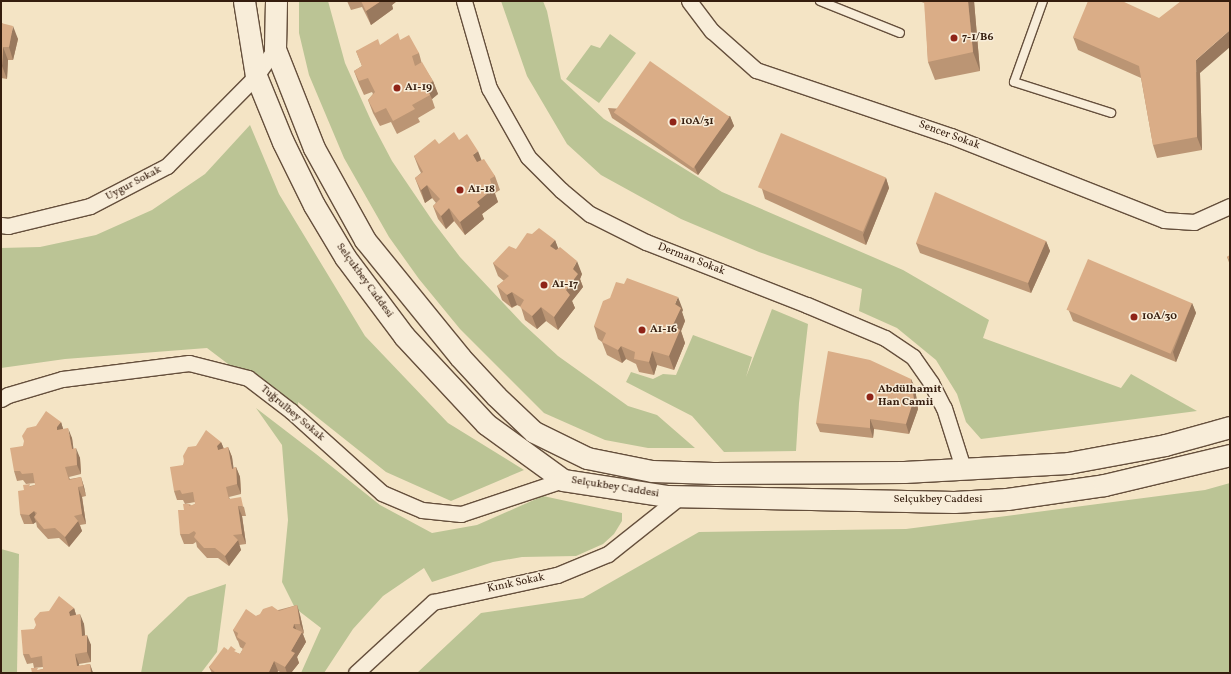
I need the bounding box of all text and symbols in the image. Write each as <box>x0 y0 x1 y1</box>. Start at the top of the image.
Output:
place label: 7-1/B6 <box>962 31 993 45</box>
marker: 7-1/B6 <box>949 33 959 43</box>
place label: A1-19 <box>405 81 432 95</box>
marker: A1-19 <box>392 83 402 93</box>
place label: 10A/31 <box>681 115 714 129</box>
marker: 10A/31 <box>668 117 678 127</box>
street label: Sencer Sokak <box>917 119 981 153</box>
street label: Uygur Sokak <box>104 164 164 204</box>
place label: A1-18 <box>468 183 495 197</box>
marker: A1-18 <box>455 185 465 195</box>
street label: Selçukbey Caddesi <box>332 241 396 321</box>
street label: Derman Sokak <box>655 241 727 279</box>
place label: A1-17 <box>552 278 578 292</box>
marker: A1-17 <box>539 280 549 290</box>
place label: 10A/30 <box>1142 310 1177 324</box>
marker: 10A/30 <box>1129 312 1139 322</box>
place label: A1-16 <box>650 323 677 337</box>
marker: A1-16 <box>637 325 647 335</box>
street label: Tuğrulbey Sokak <box>257 383 327 445</box>
place label: Abdülhamit Han Camii <box>878 384 941 410</box>
marker: Abdülhamit Han Camii <box>865 392 875 402</box>
street label: Selçukbey Caddesi <box>570 474 660 502</box>
street label: Selçukbey Caddesi <box>893 493 983 507</box>
street label: Kınık Sokak <box>486 572 546 596</box>

